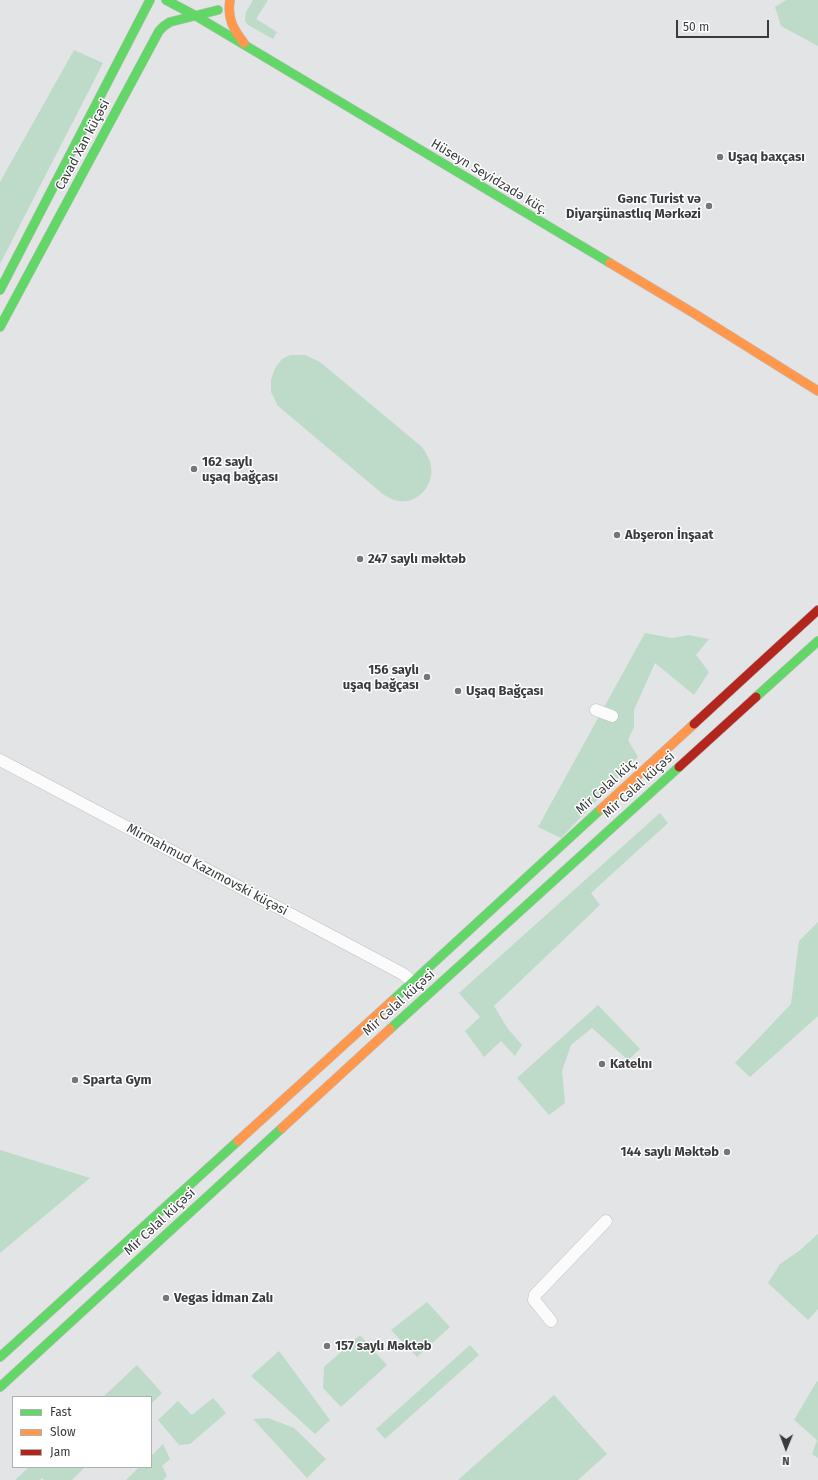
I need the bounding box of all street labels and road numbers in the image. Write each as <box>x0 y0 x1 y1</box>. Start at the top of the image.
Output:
street label: Cavad Xan küçəsi <box>53 97 113 193</box>
street label: Hüseyn Seyidzadə küç. <box>428 136 550 218</box>
street label: Mir Cəlal küçəsi <box>600 749 678 821</box>
street label: Mir Cəlal küç. <box>573 754 641 818</box>
street label: Mirmahmud Kazımovski küçəsi <box>124 821 290 919</box>
street label: Mir Cəlal küçəsi <box>360 967 438 1039</box>
street label: Mir Cəlal küçəsi <box>121 1185 199 1259</box>

